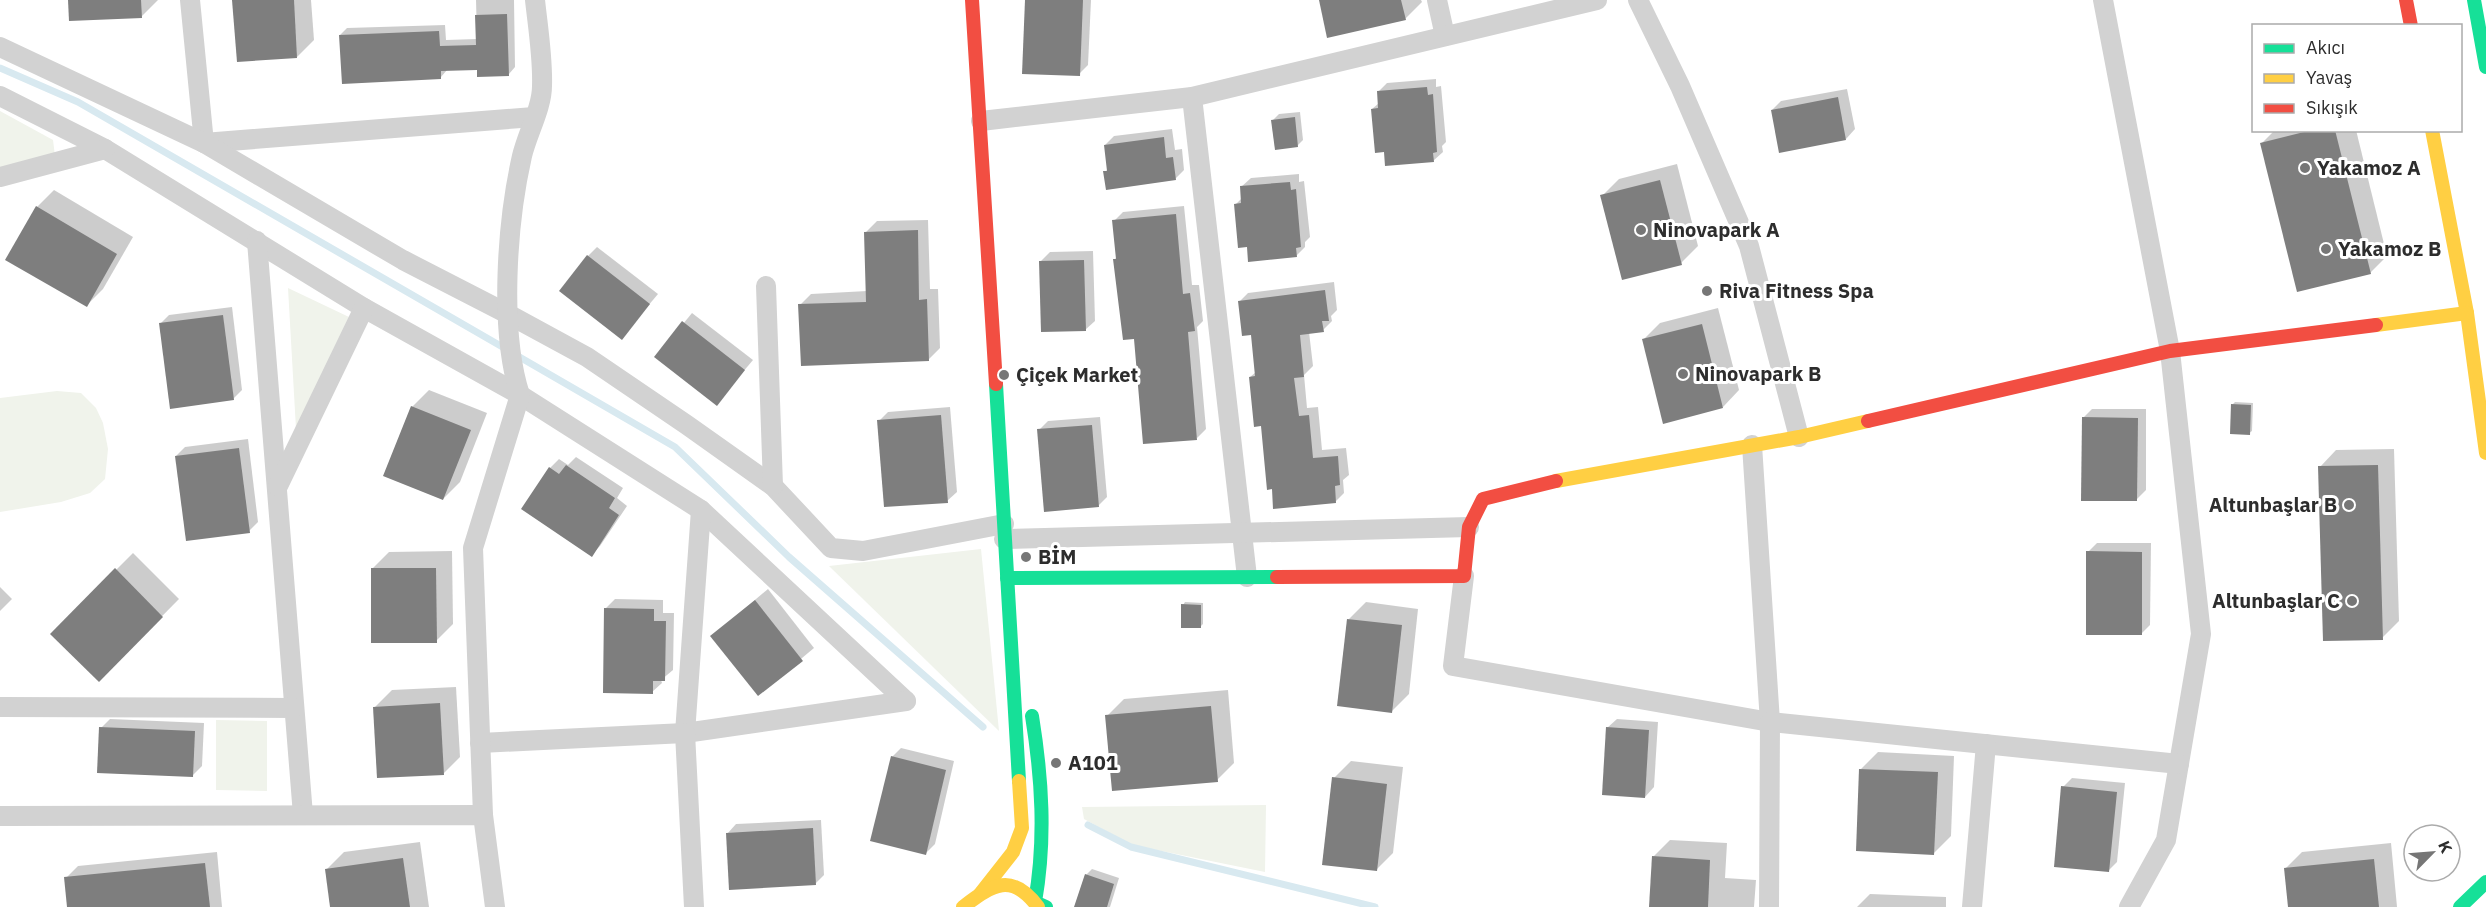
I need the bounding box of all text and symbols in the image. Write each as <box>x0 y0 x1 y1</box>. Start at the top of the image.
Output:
legend <box>2252 24 2462 132</box>
text: Akıcı <box>2306 36 2345 59</box>
text: Yavaş <box>2306 66 2352 89</box>
text: Sıkışık <box>2306 96 2358 119</box>
place label: Yakamoz A <box>2317 154 2421 181</box>
marker: Yakamoz A <box>2298 161 2312 175</box>
place label: Ninovapark A <box>1653 216 1780 243</box>
marker: Ninovapark A <box>1634 223 1648 237</box>
place label: Yakamoz B <box>2338 235 2441 262</box>
marker: Yakamoz B <box>2319 242 2333 256</box>
place label: Riva Fitness Spa <box>1719 277 1874 304</box>
marker: Riva Fitness Spa <box>1700 284 1714 298</box>
place label: Ninovapark B <box>1695 360 1821 387</box>
place label: Çiçek Market <box>1016 361 1138 388</box>
marker: Ninovapark B <box>1676 367 1690 381</box>
marker: Çiçek Market <box>997 368 1011 382</box>
place label: Altunbaşlar B <box>2209 491 2337 518</box>
marker: Altunbaşlar B <box>2342 498 2356 512</box>
place label: BİM <box>1038 543 1076 570</box>
marker: BİM <box>1019 550 1033 564</box>
place label: Altunbaşlar C <box>2212 587 2340 614</box>
marker: Altunbaşlar C <box>2345 594 2359 608</box>
place label: A101 <box>1068 749 1118 776</box>
marker: A101 <box>1049 756 1063 770</box>
north arrow <box>2402 823 2462 883</box>
text: K <box>2434 837 2457 856</box>

